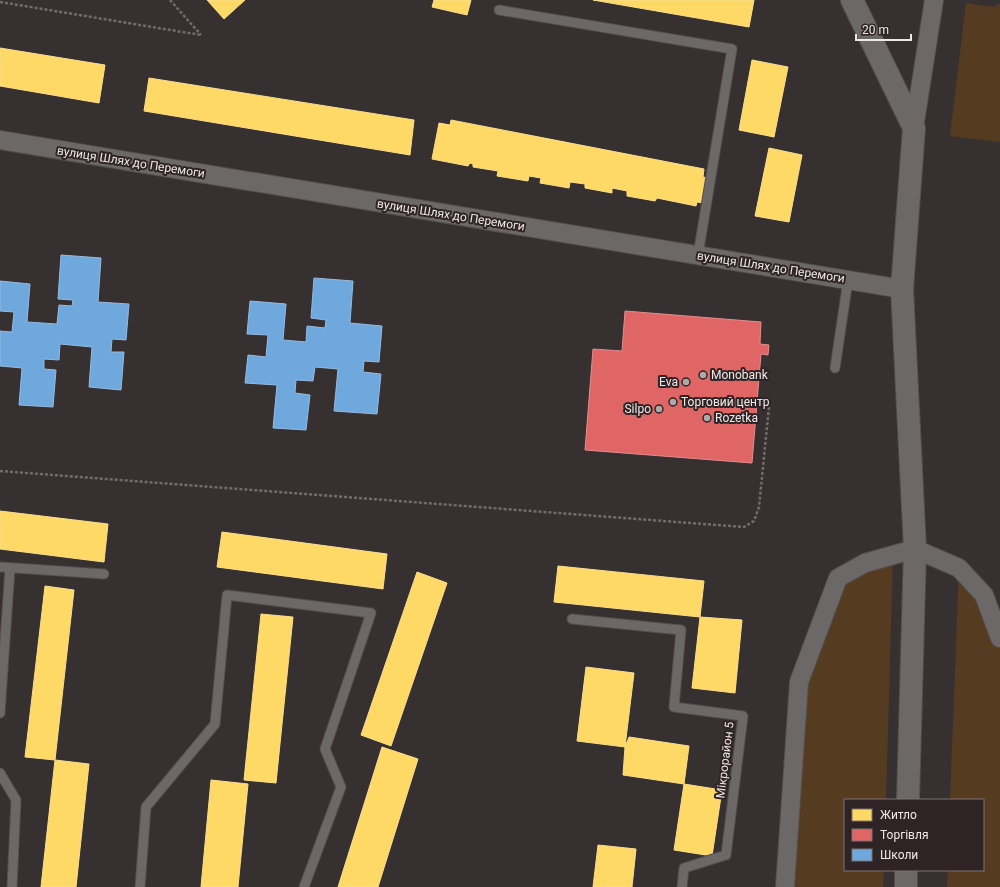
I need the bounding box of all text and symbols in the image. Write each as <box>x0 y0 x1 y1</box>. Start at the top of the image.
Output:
scale bar <box>856 16 911 42</box>
text: 20 m <box>862 23 889 37</box>
street label: вулиця Шлях до Перемоги <box>56 143 206 181</box>
street label: вулиця Шлях до Перемоги <box>376 196 526 234</box>
street label: вулиця Шлях до Перемоги <box>696 248 846 286</box>
place label: Monobank <box>711 368 769 382</box>
marker: Monobank <box>698 370 708 380</box>
place label: Eva <box>659 375 678 389</box>
marker: Eva <box>681 377 691 387</box>
place label: Торговий центр <box>681 395 770 409</box>
marker: Торговий центр <box>668 397 678 407</box>
place label: Silpo <box>624 402 651 416</box>
marker: Silpo <box>654 404 664 414</box>
place label: Rozetka <box>715 411 758 425</box>
marker: Rozetka <box>702 413 712 423</box>
street label: Мікрорайон 5 <box>713 721 737 799</box>
legend <box>844 799 984 871</box>
text: Житло <box>880 808 917 822</box>
text: Торгівля <box>880 828 929 842</box>
text: Школи <box>880 848 918 862</box>

